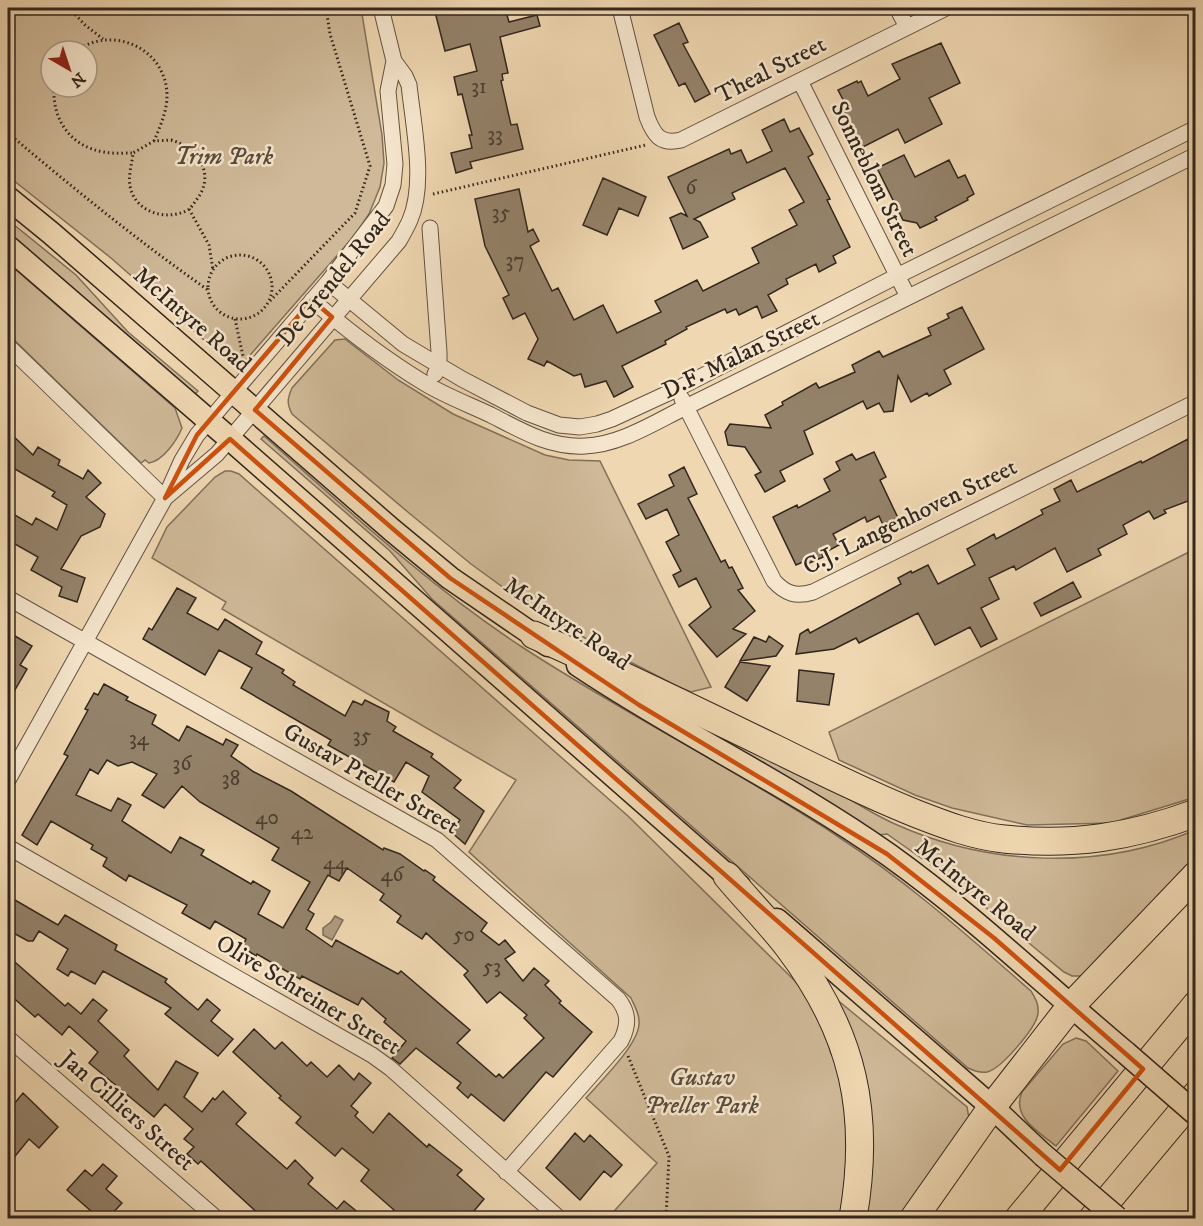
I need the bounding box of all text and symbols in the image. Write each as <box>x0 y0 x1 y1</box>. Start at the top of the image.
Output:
street label: Theal Street <box>711 29 832 111</box>
north arrow <box>39 39 99 99</box>
text: N <box>66 68 89 92</box>
house number: 31 <box>471 74 487 100</box>
street label: Sonneblom Street <box>823 96 925 262</box>
house number: 33 <box>487 122 503 148</box>
park label: Trim Park <box>175 142 273 172</box>
house number: 6 <box>686 175 698 201</box>
house number: 35 <box>492 200 510 226</box>
street label: De Grendel Road <box>270 205 398 353</box>
house number: 37 <box>506 248 524 274</box>
street label: McIntyre Road <box>127 260 257 380</box>
street label: D.F. Malan Street <box>657 304 825 406</box>
street label: C.J. Langenhoven Street <box>798 452 1022 582</box>
street label: McIntyre Road <box>498 570 636 678</box>
street label: Gustav Preller Street <box>278 717 464 842</box>
house number: 35 <box>353 723 371 749</box>
house number: 34 <box>129 726 150 752</box>
house number: 36 <box>173 751 192 777</box>
house number: 38 <box>222 766 240 792</box>
house number: 40 <box>255 805 279 831</box>
house number: 42 <box>291 820 314 846</box>
street label: McIntyre Road <box>908 832 1042 948</box>
house number: 44 <box>323 850 348 876</box>
house number: 46 <box>380 862 405 888</box>
house number: 50 <box>453 922 475 948</box>
street label: Olive Schreiner Street <box>210 928 406 1062</box>
house number: 53 <box>483 954 501 980</box>
street label: Jan Cilliers Street <box>52 1043 201 1178</box>
park label: Gustav Preller Park <box>645 1063 759 1121</box>

